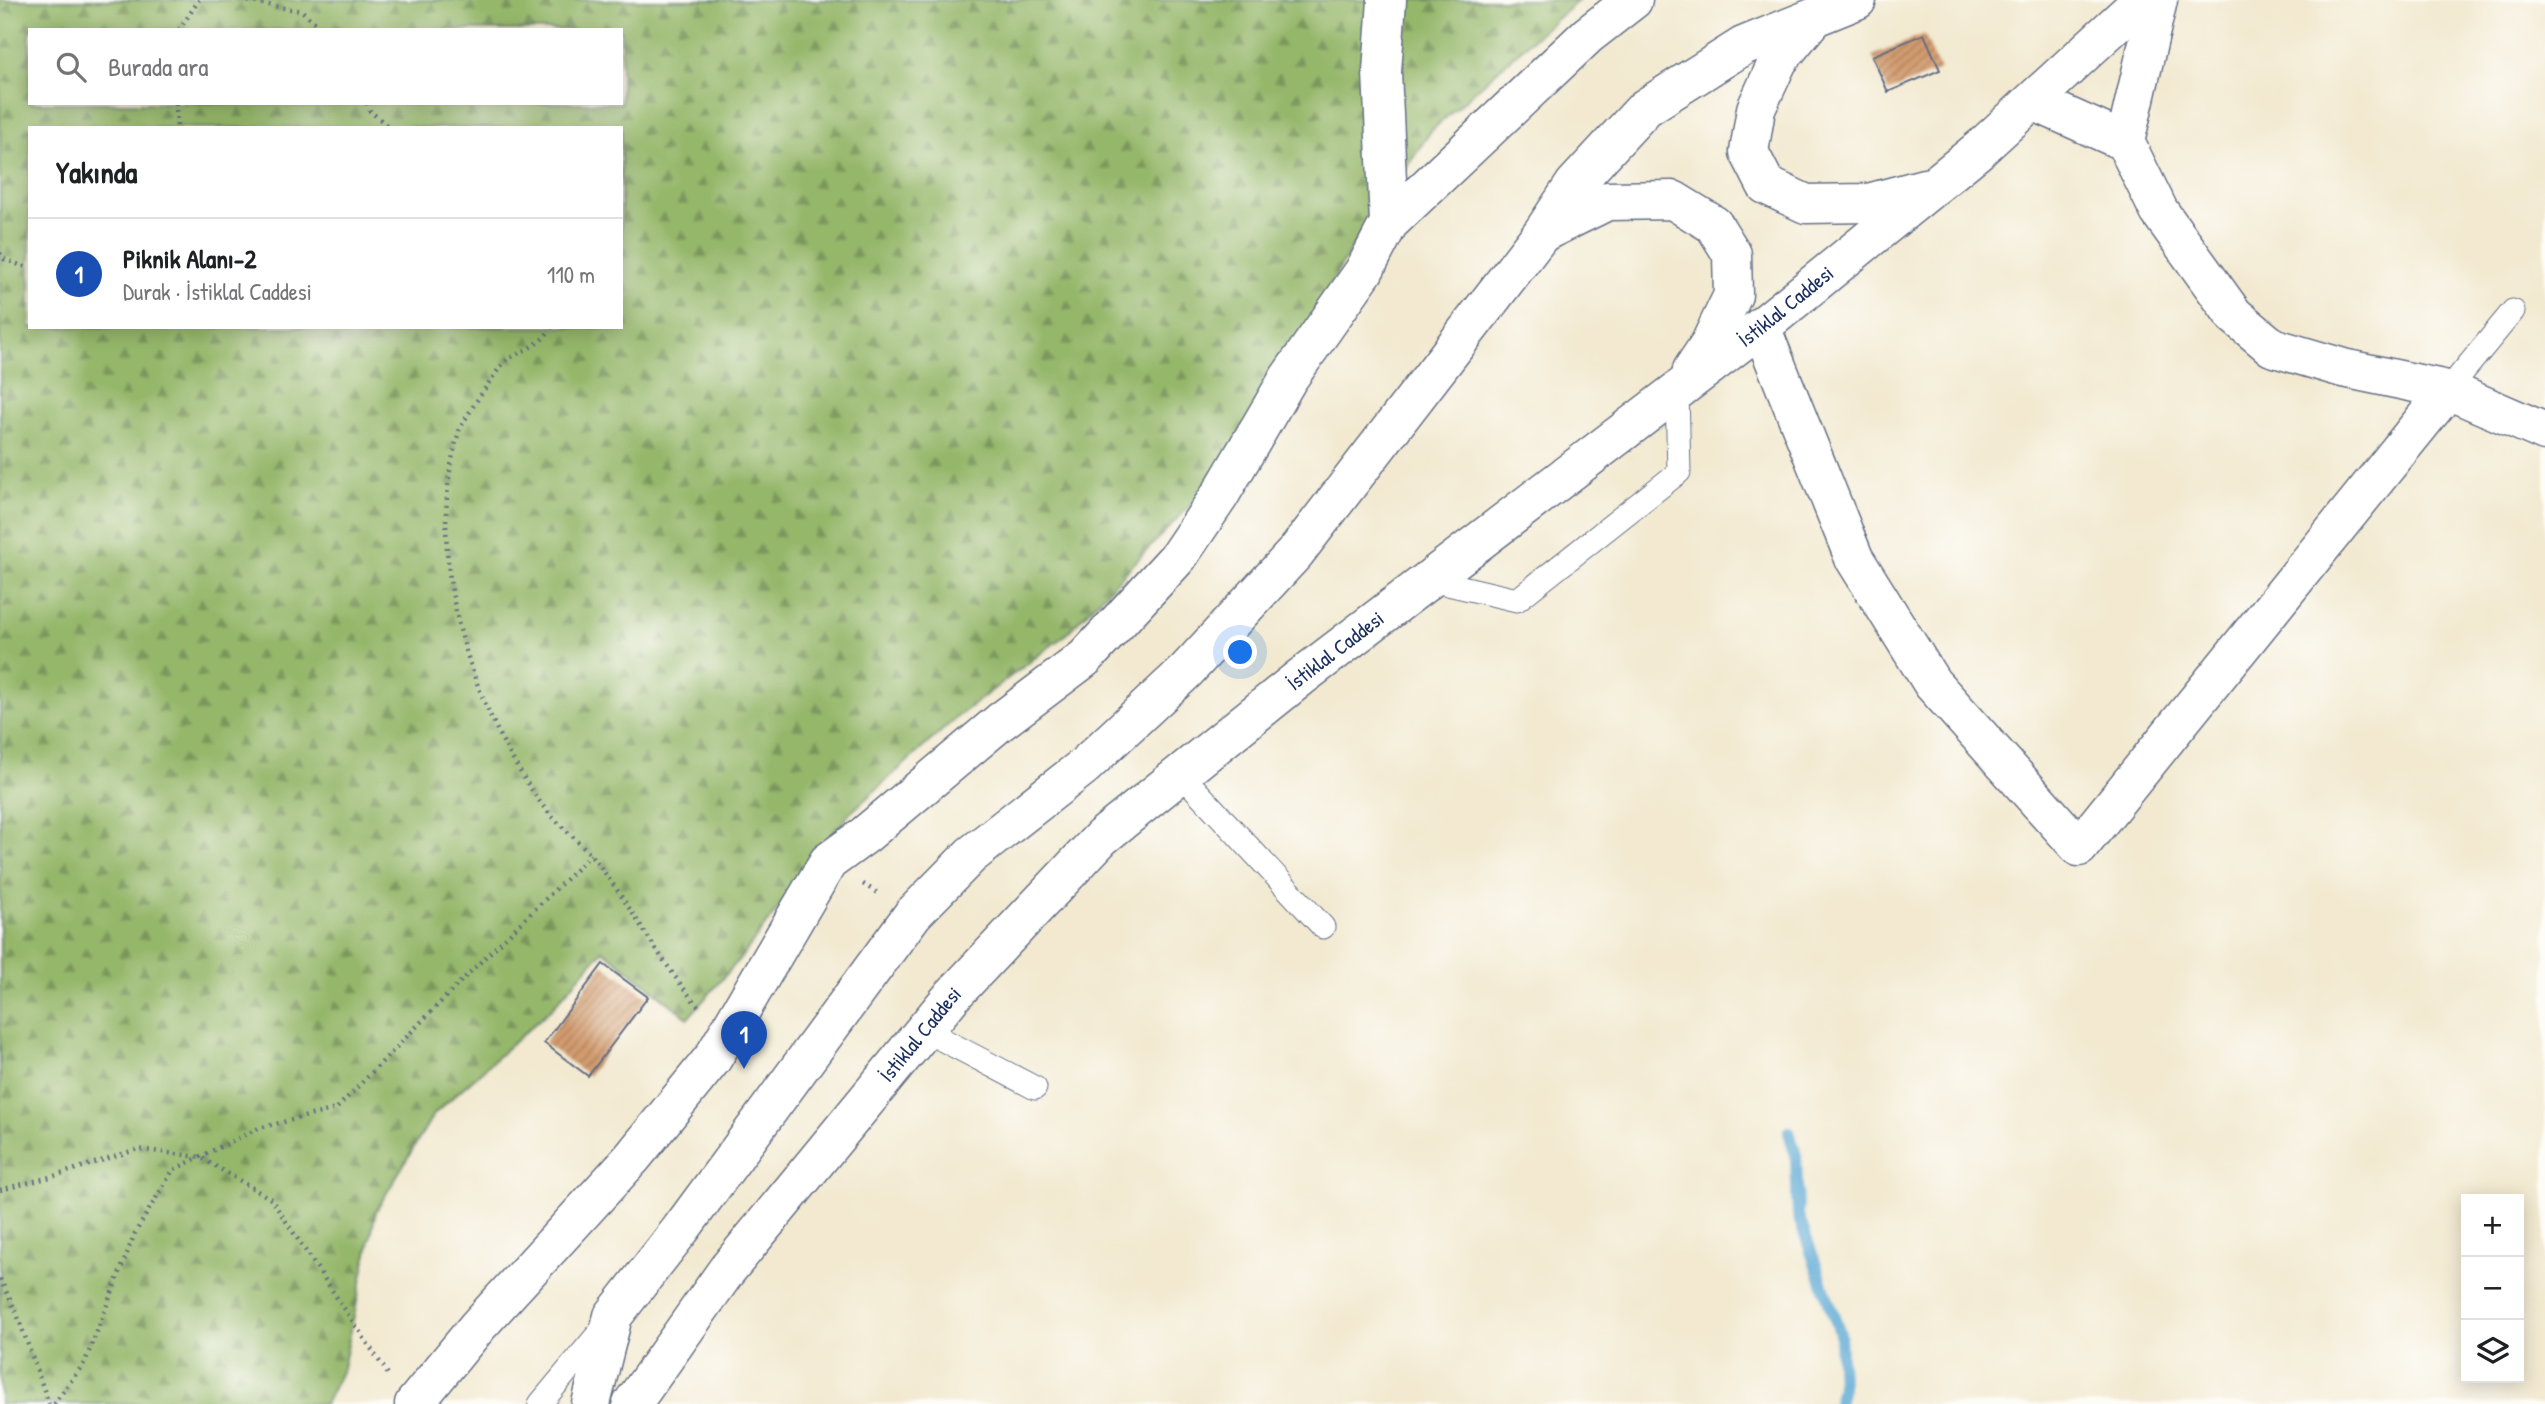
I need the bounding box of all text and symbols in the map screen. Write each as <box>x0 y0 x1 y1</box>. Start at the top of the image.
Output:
search box <box>28 28 623 105</box>
icon: search <box>52 48 90 86</box>
text: Burada ara <box>108 49 209 84</box>
text: Yakında <box>56 152 137 192</box>
text: Piknik Alanı-2 <box>123 241 257 276</box>
text: 1 <box>75 259 83 290</box>
text: 110 m <box>547 259 595 290</box>
street label: İstiklal Caddesi <box>1732 259 1840 354</box>
text: Durak · İstiklal Caddesi <box>123 276 312 307</box>
street label: İstiklal Caddesi <box>1280 604 1390 697</box>
your location <box>1223 635 1257 669</box>
street label: İstiklal Caddesi <box>872 980 968 1088</box>
pin: 1 <box>721 1011 767 1069</box>
map controls <box>2461 1194 2524 1383</box>
button: + <box>2461 1194 2524 1257</box>
button: − <box>2461 1257 2524 1320</box>
button: layers <box>2461 1320 2524 1383</box>

